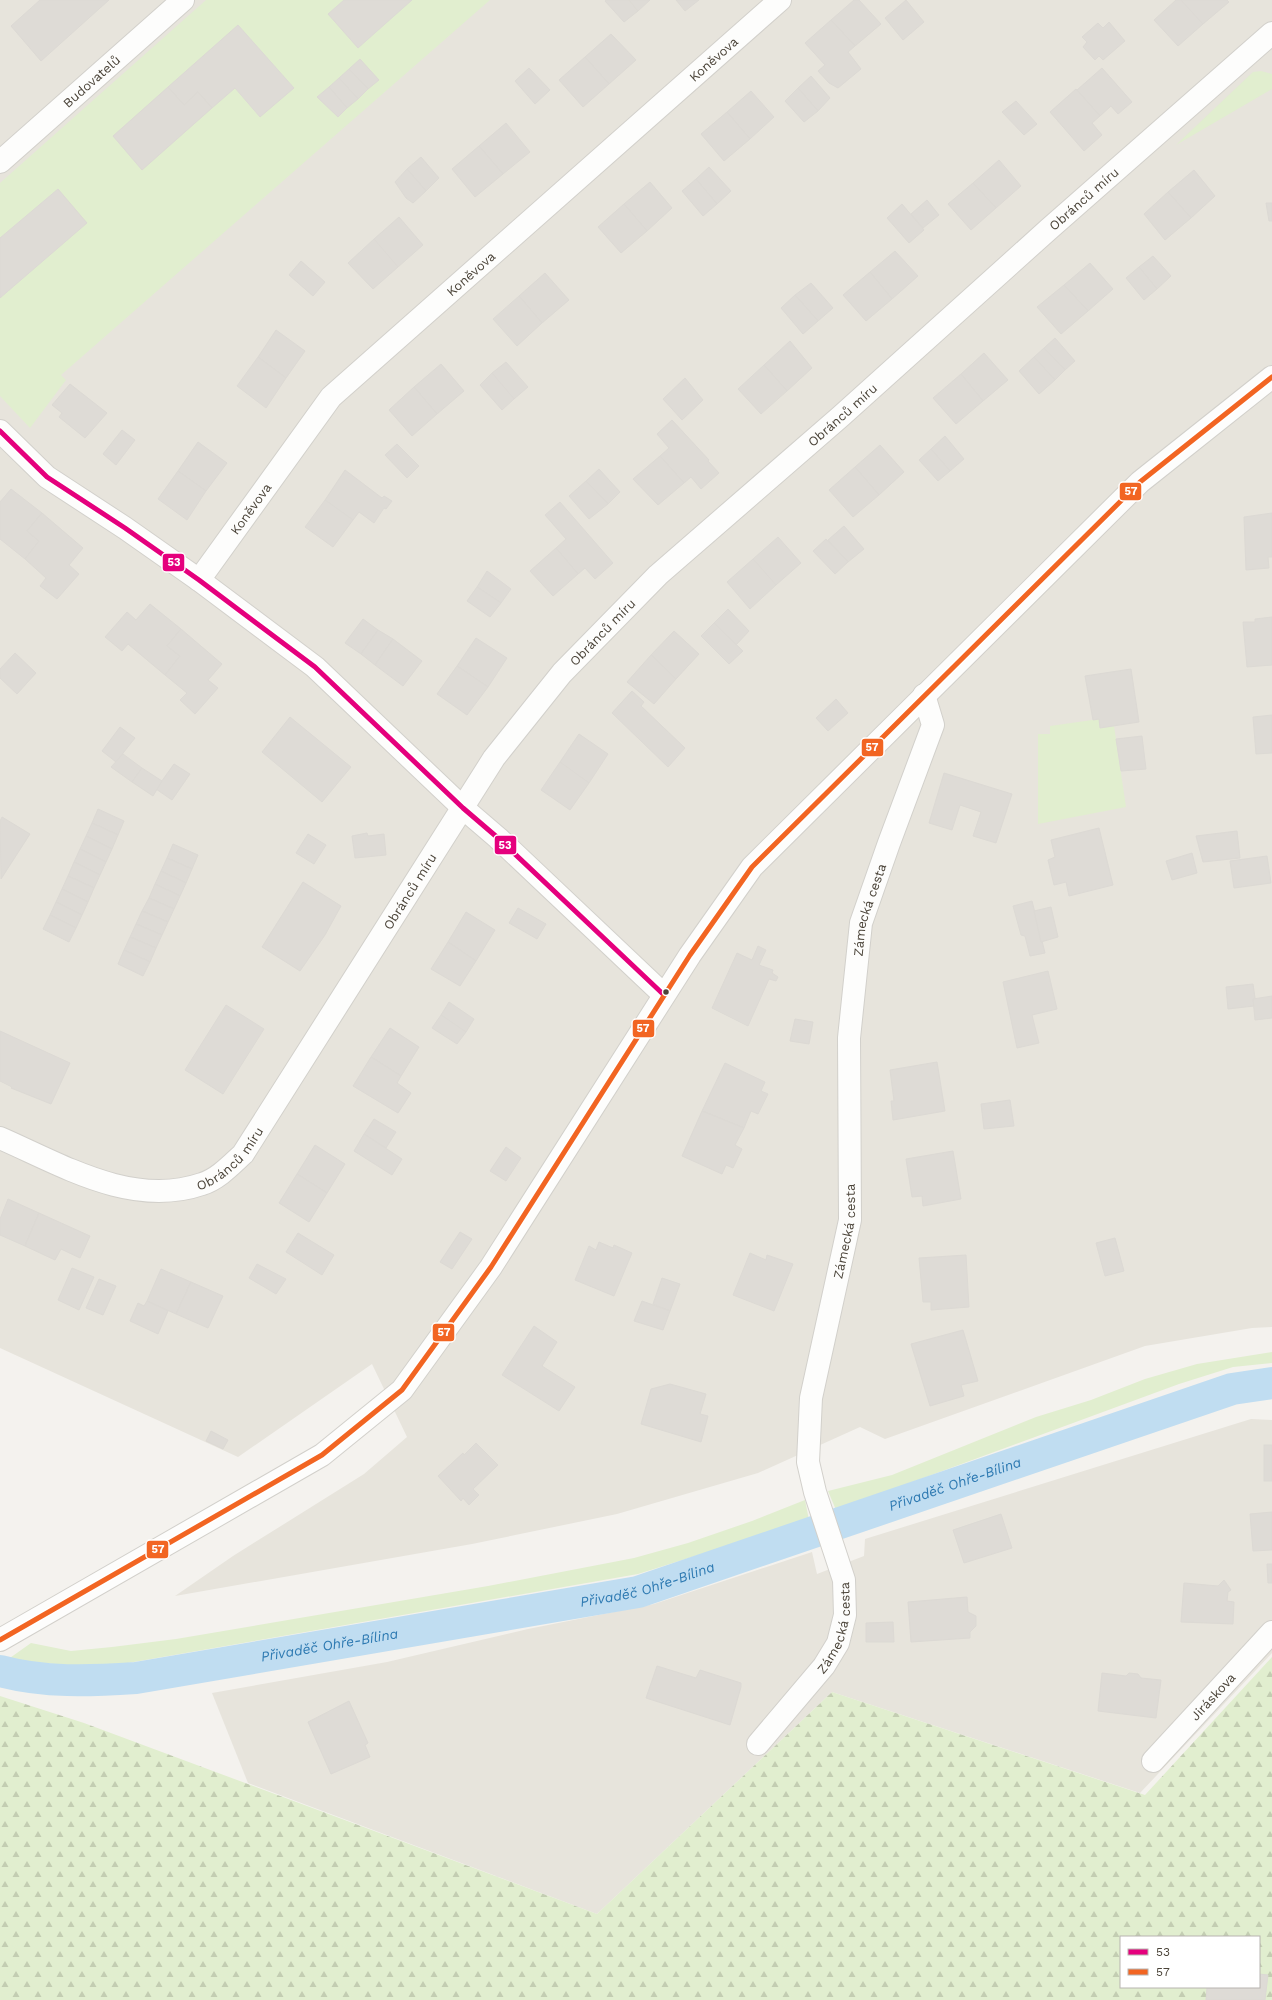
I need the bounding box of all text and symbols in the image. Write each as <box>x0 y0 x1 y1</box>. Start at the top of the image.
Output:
street label: Koněvova <box>686 33 741 84</box>
street label: Budovatelů <box>60 52 123 110</box>
street label: Obránců míru <box>1046 164 1121 233</box>
street label: Koněvova <box>443 248 498 299</box>
street label: Obránců míru <box>805 380 880 449</box>
street label: Koněvova <box>227 480 274 537</box>
line badge: 57 <box>1119 482 1142 501</box>
text: 57 <box>1125 485 1138 498</box>
line badge: 53 <box>162 553 185 572</box>
text: 53 <box>168 556 181 569</box>
street label: Obránců míru <box>566 596 638 668</box>
line badge: 57 <box>861 738 884 757</box>
text: 57 <box>866 741 879 754</box>
line badge: 53 <box>494 835 517 855</box>
text: 53 <box>499 839 512 852</box>
street label: Obránců míru <box>380 850 439 932</box>
street label: Zámecká cesta <box>850 861 889 957</box>
unlabelled marker <box>661 987 671 997</box>
line badge: 57 <box>632 1019 655 1038</box>
text: 57 <box>637 1022 650 1035</box>
street label: Obránců míru <box>195 1124 266 1193</box>
street label: Zámecká cesta <box>830 1183 858 1280</box>
line badge: 57 <box>432 1323 455 1342</box>
text: 57 <box>438 1326 451 1339</box>
water label: Přivaděč Ohře-Bílina <box>887 1454 1024 1514</box>
line badge: 57 <box>146 1540 169 1559</box>
text: 57 <box>152 1543 165 1556</box>
water label: Přivaděč Ohře-Bílina <box>579 1558 717 1610</box>
street label: Zámecká cesta <box>814 1581 853 1676</box>
water label: Přivaděč Ohře-Bílina <box>260 1625 400 1664</box>
street label: Jiráskova <box>1187 1669 1239 1723</box>
legend <box>1120 1936 1260 1988</box>
text: 53 <box>1156 1945 1170 1959</box>
text: 57 <box>1156 1965 1170 1979</box>

